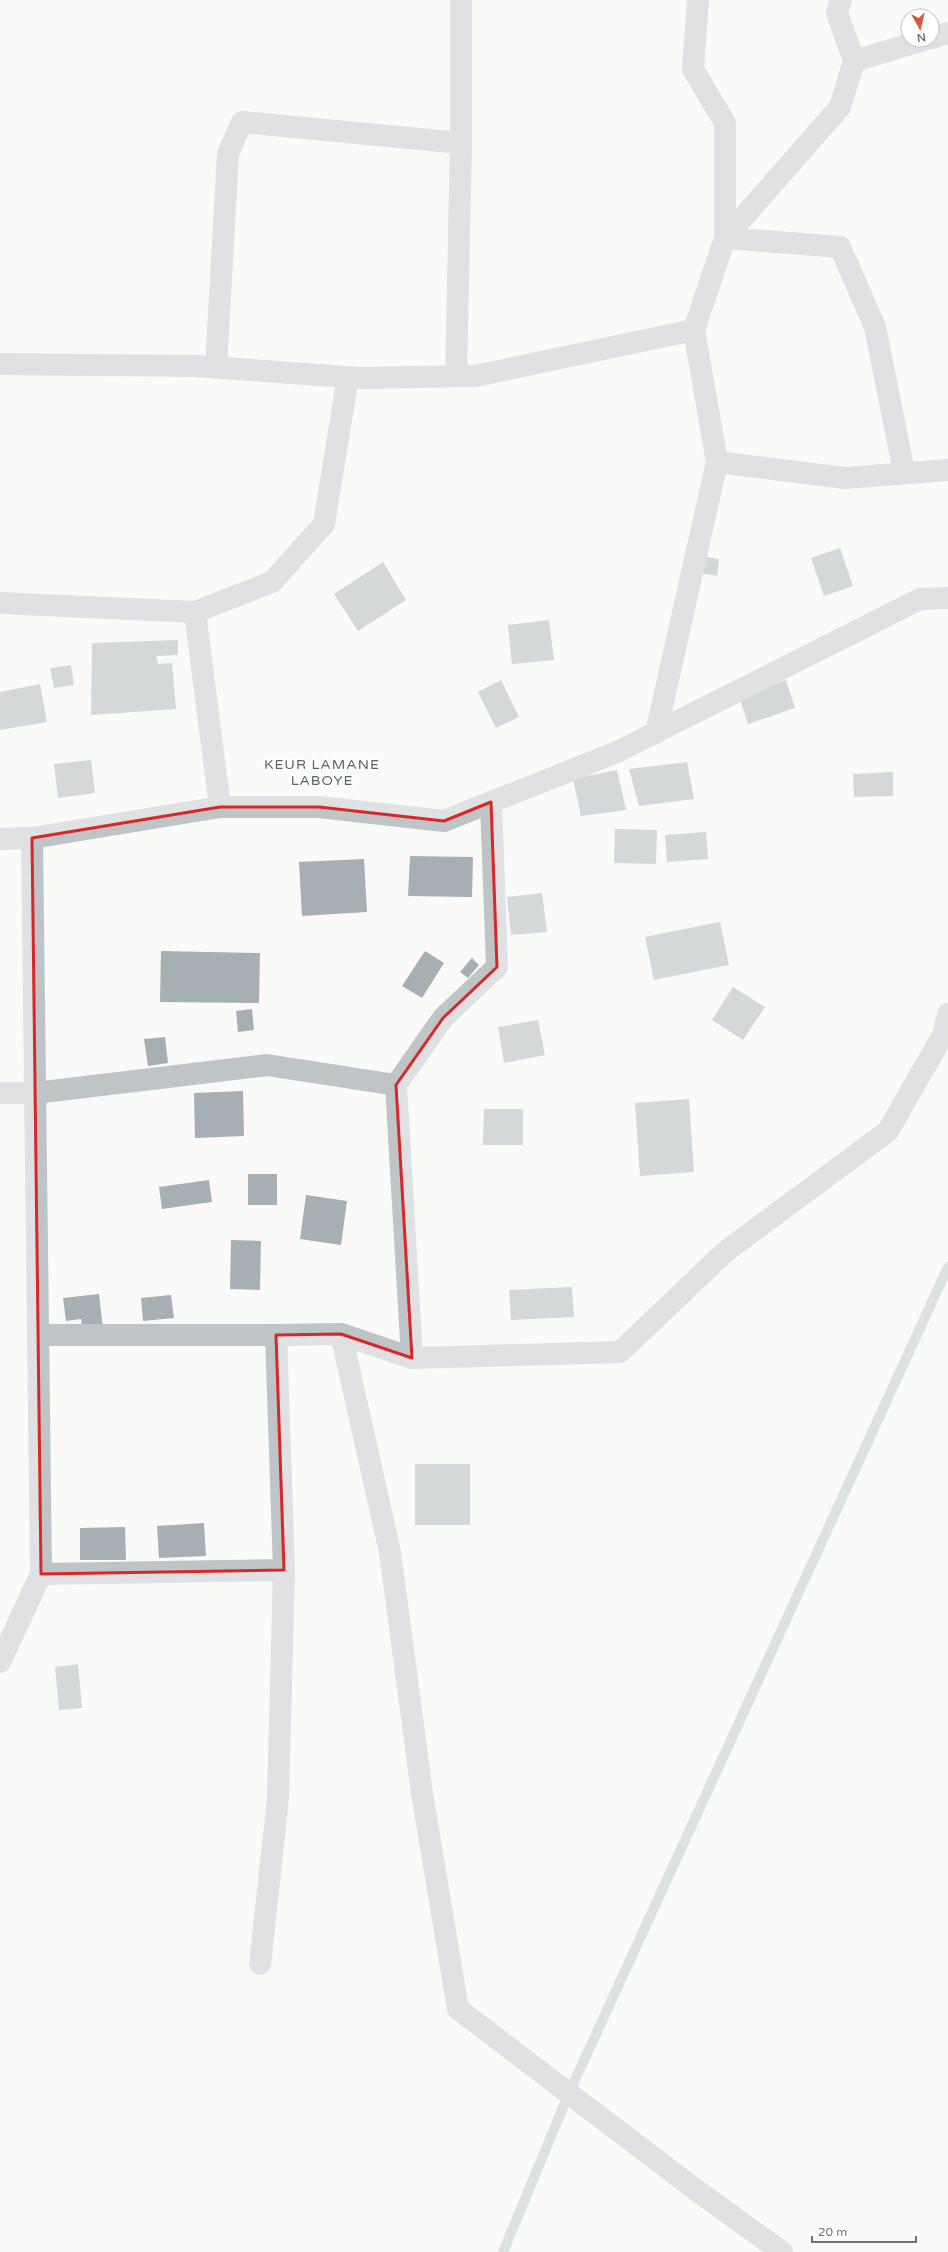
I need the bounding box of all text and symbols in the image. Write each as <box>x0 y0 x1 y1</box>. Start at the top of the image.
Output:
north arrow <box>900 8 940 48</box>
text: N <box>916 30 927 44</box>
district label: KEUR LAMANE LABOYE <box>264 756 380 789</box>
scale bar <box>812 2218 916 2244</box>
text: 20 m <box>818 2225 847 2239</box>

